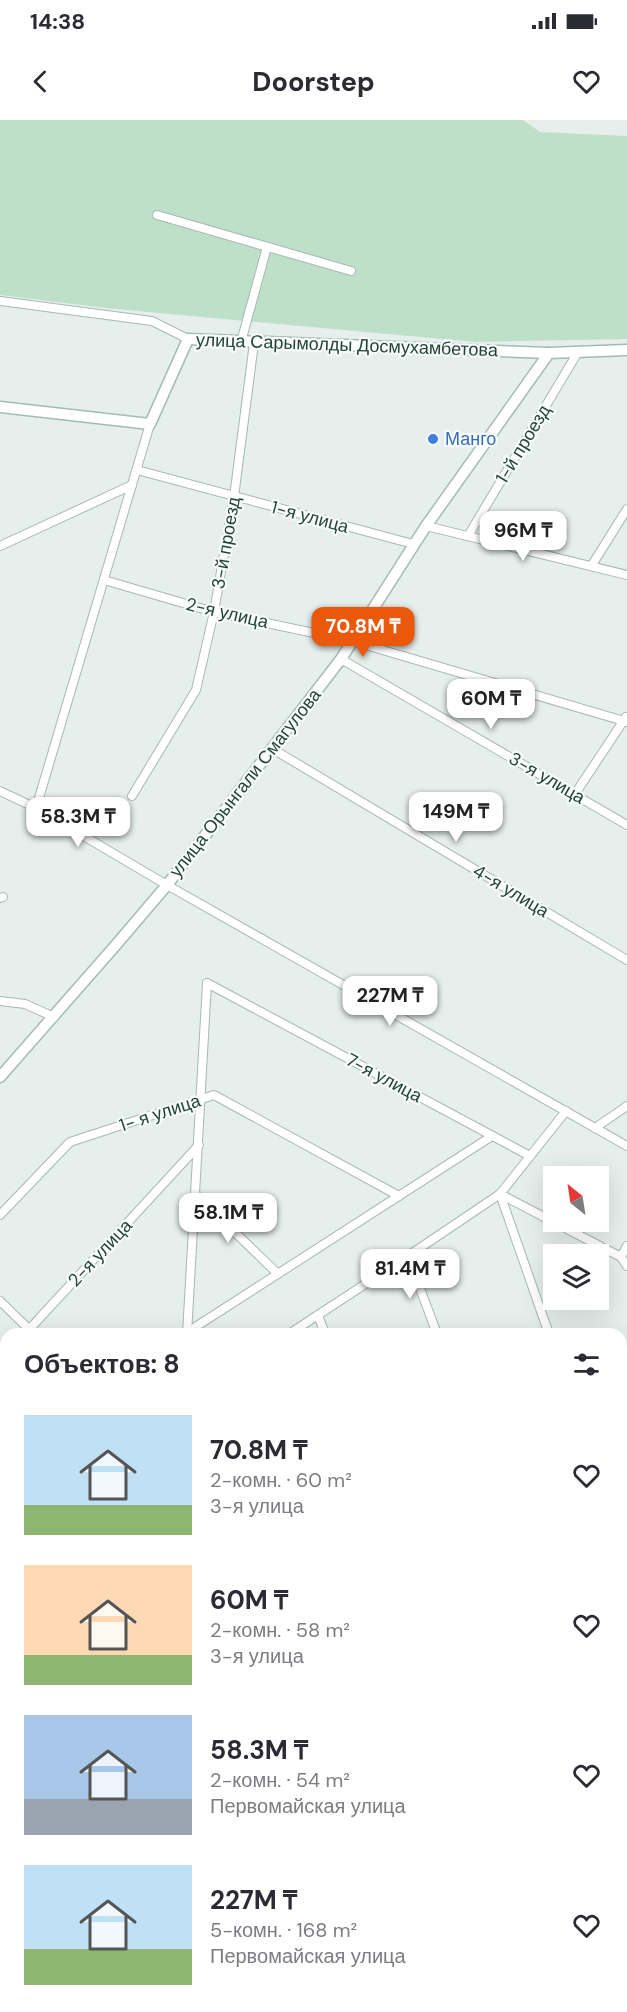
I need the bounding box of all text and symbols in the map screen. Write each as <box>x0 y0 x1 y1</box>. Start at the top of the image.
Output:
text: 14:38 <box>30 7 85 36</box>
text: Doorstep <box>252 64 375 99</box>
icon: back <box>24 65 57 98</box>
icon: heart <box>570 65 603 98</box>
street label: улица Сарымолды Досмухамбетова <box>196 328 499 362</box>
street label: 1-й проезд <box>490 400 556 488</box>
place label: Манго <box>445 427 496 451</box>
marker: Манго <box>426 432 440 446</box>
street label: 3-й проезд <box>206 495 246 591</box>
street label: 1-я улица <box>269 495 352 539</box>
pin: 96M ₸ <box>481 511 565 562</box>
text: 96M ₸ <box>494 517 552 543</box>
street label: 2-я улица <box>183 592 272 634</box>
pin: 70.8M ₸ <box>308 607 418 658</box>
text: 70.8M ₸ <box>326 613 400 639</box>
pin: 60M ₸ <box>449 679 533 730</box>
street label: улица Орынгали Смагулова <box>164 683 327 882</box>
text: 60M ₸ <box>461 685 521 711</box>
street label: 3-я улица <box>504 747 590 810</box>
pin: 149M ₸ <box>407 792 505 843</box>
pin: 58.3M ₸ <box>23 797 133 848</box>
text: 149M ₸ <box>423 798 489 824</box>
text: 58.3M ₸ <box>40 803 116 829</box>
street label: 4-я улица <box>469 859 554 924</box>
pin: 227M ₸ <box>341 976 439 1027</box>
text: 227M ₸ <box>356 982 424 1008</box>
street label: 7-я улица <box>342 1048 427 1108</box>
street label: 1- я улица <box>116 1088 205 1137</box>
north arrow <box>543 1166 609 1232</box>
map controls <box>543 1166 609 1310</box>
pin: 58.1M ₸ <box>173 1193 283 1244</box>
text: 58.1M ₸ <box>193 1199 263 1225</box>
street label: 2-я улица <box>63 1213 138 1292</box>
button: layers <box>543 1244 609 1310</box>
pin: 81.4M ₸ <box>355 1249 465 1300</box>
text: 81.4M ₸ <box>375 1255 445 1281</box>
text: Объектов: 8 <box>24 1347 180 1381</box>
icon: filters <box>570 1348 603 1381</box>
text: 70.8M ₸ <box>210 1433 307 1467</box>
icon: home <box>72 1439 144 1511</box>
icon: heart <box>570 1459 603 1492</box>
text: 2-комн. · 60 m² <box>210 1467 352 1493</box>
text: 3-я улица <box>210 1493 304 1519</box>
text: 60M ₸ <box>210 1583 288 1617</box>
icon: home <box>72 1589 144 1661</box>
icon: heart <box>570 1609 603 1642</box>
text: 2-комн. · 58 m² <box>210 1617 350 1643</box>
text: 3-я улица <box>210 1643 304 1669</box>
text: 58.3M ₸ <box>210 1733 308 1767</box>
icon: home <box>72 1739 144 1811</box>
icon: heart <box>570 1759 603 1792</box>
text: 2-комн. · 54 m² <box>210 1767 350 1793</box>
text: Первомайская улица <box>210 1793 406 1819</box>
text: 227M ₸ <box>210 1883 297 1917</box>
icon: home <box>72 1889 144 1961</box>
icon: heart <box>570 1909 603 1942</box>
text: 5-комн. · 168 m² <box>210 1917 357 1943</box>
text: Первомайская улица <box>210 1943 406 1969</box>

